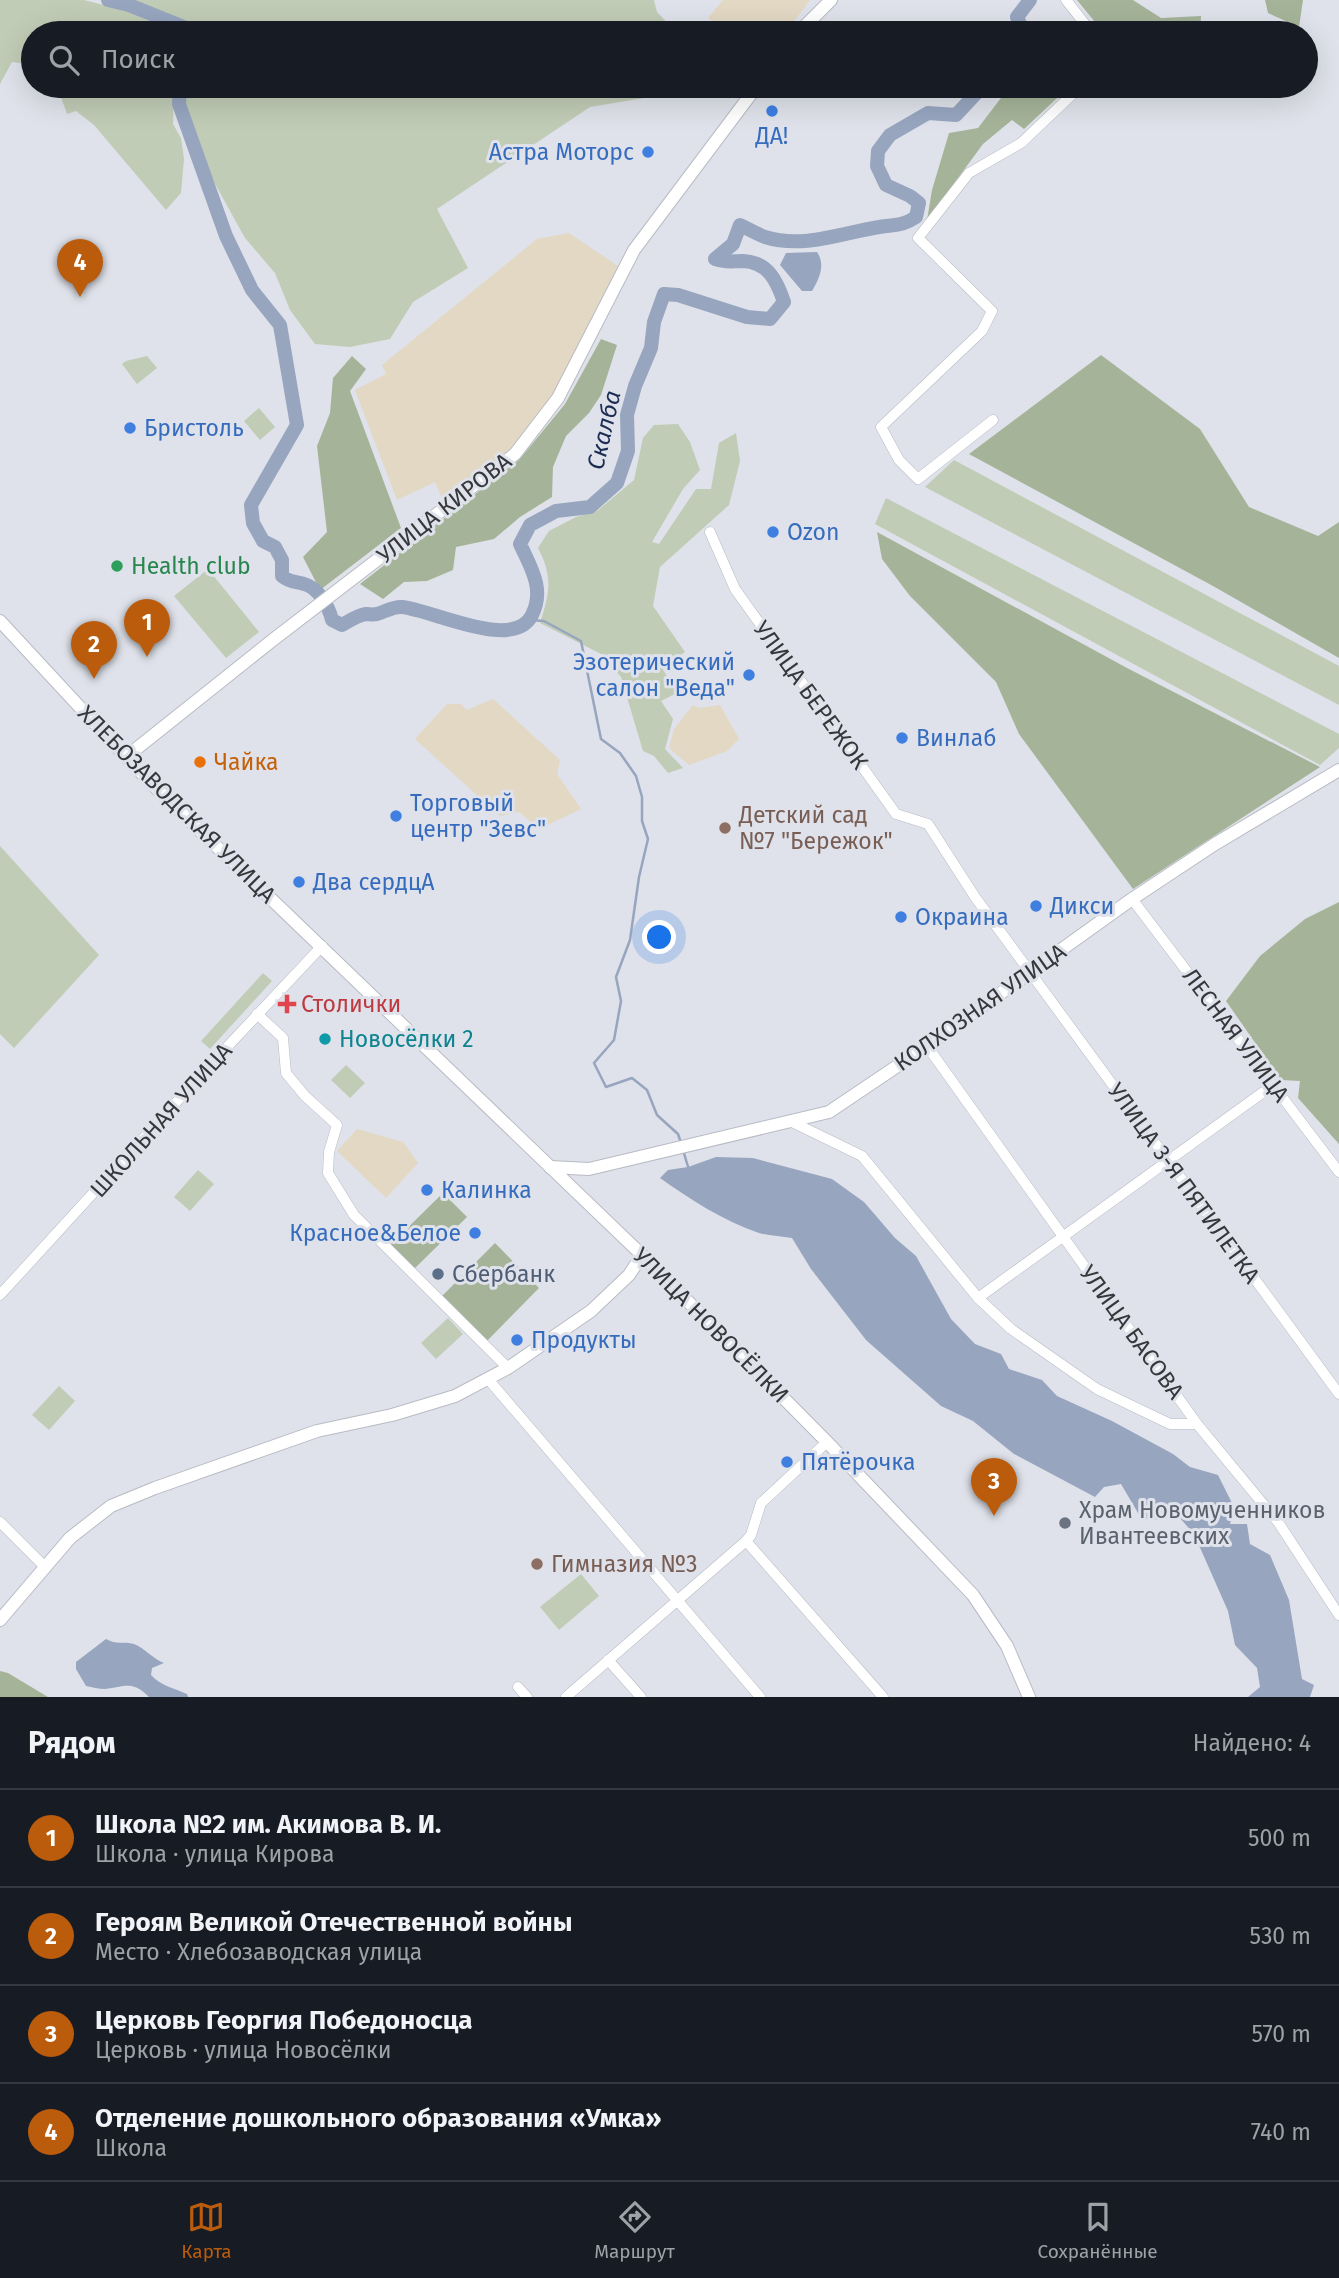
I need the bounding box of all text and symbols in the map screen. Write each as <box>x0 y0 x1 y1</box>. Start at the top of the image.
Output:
search box <box>21 21 1318 98</box>
icon: search <box>45 41 83 79</box>
text: Поиск <box>101 44 175 75</box>
marker: ДА! <box>764 103 780 119</box>
place label: ДА! <box>755 122 788 150</box>
place label: Астра Моторс <box>489 138 634 166</box>
marker: Астра Моторс <box>640 144 656 160</box>
pin: 4 <box>57 239 103 297</box>
water label: Скалба <box>581 388 627 472</box>
place label: Бристоль <box>144 414 244 442</box>
marker: Бристоль <box>122 420 138 436</box>
street label: УЛИЦА КИРОВА <box>371 446 517 569</box>
place label: Ozon <box>787 518 840 546</box>
marker: Ozon <box>765 524 781 540</box>
place label: Health club <box>131 552 251 580</box>
marker: Health club <box>109 558 125 574</box>
pin: 1 <box>124 599 170 657</box>
street label: УЛИЦА БЕРЕЖОК <box>748 615 875 775</box>
pin: 2 <box>71 621 117 679</box>
place label: Эзотерический салон "Веда" <box>573 648 735 702</box>
marker: Эзотерический салон "Веда" <box>741 667 757 683</box>
street label: ХЛЕБОЗАВОДСКАЯ УЛИЦА <box>72 699 282 909</box>
place label: Винлаб <box>916 724 997 752</box>
marker: Винлаб <box>894 730 910 746</box>
place label: Чайка <box>214 748 279 776</box>
marker: Чайка <box>192 754 208 770</box>
place label: Торговый центр "Зевс" <box>410 789 546 843</box>
place label: Детский сад №7 "Бережок" <box>738 801 893 855</box>
marker: Торговый центр "Зевс" <box>388 808 404 824</box>
marker: Детский сад №7 "Бережок" <box>717 820 733 836</box>
place label: Два сердцА <box>312 868 435 896</box>
marker: Два сердцА <box>291 874 307 890</box>
place label: Дикси <box>1049 892 1114 920</box>
marker: Дикси <box>1028 898 1044 914</box>
place label: Окраина <box>915 903 1009 931</box>
marker: Окраина <box>893 909 909 925</box>
your location <box>642 920 676 954</box>
street label: КОЛХОЗНАЯ УЛИЦА <box>889 937 1072 1077</box>
street label: ЛЕСНАЯ УЛИЦА <box>1177 963 1296 1108</box>
place label: Столички <box>301 990 401 1018</box>
marker: Столички <box>279 996 295 1012</box>
place label: Новосёлки 2 <box>339 1025 474 1053</box>
marker: Новосёлки 2 <box>317 1031 333 1047</box>
street label: ШКОЛЬНАЯ УЛИЦА <box>84 1036 238 1203</box>
street label: УЛИЦА 3-Я ПЯТИЛЕТКА <box>1102 1077 1267 1289</box>
place label: Калинка <box>441 1176 532 1204</box>
marker: Калинка <box>419 1182 435 1198</box>
place label: Красное&Белое <box>289 1219 461 1247</box>
marker: Красное&Белое <box>467 1225 483 1241</box>
street label: УЛИЦА НОВОСЁЛКИ <box>627 1241 795 1409</box>
place label: Сбербанк <box>452 1260 555 1288</box>
street label: УЛИЦА БАСОВА <box>1074 1260 1190 1405</box>
marker: Сбербанк <box>430 1266 446 1282</box>
place label: Продукты <box>531 1326 637 1354</box>
marker: Продукты <box>509 1332 525 1348</box>
place label: Пятёрочка <box>801 1448 915 1476</box>
marker: Пятёрочка <box>779 1454 795 1470</box>
pin: 3 <box>971 1458 1017 1516</box>
place label: Храм Новомученников Ивантеевских <box>1079 1496 1325 1550</box>
marker: Храм Новомученников Ивантеевских <box>1057 1515 1073 1531</box>
place label: Гимназия №3 <box>551 1550 698 1578</box>
marker: Гимназия №3 <box>529 1556 545 1572</box>
text: Рядом <box>28 1725 116 1761</box>
text: Найдено: 4 <box>1193 1729 1311 1757</box>
text: Школа №2 им. Акимова В. И. <box>95 1809 441 1840</box>
text: 1 <box>46 1824 56 1852</box>
text: 500 m <box>1248 1824 1311 1852</box>
text: Школа · улица Кирова <box>95 1840 335 1868</box>
text: Героям Великой Отечественной войны <box>95 1907 573 1938</box>
text: 2 <box>45 1922 57 1950</box>
text: 530 m <box>1250 1922 1311 1950</box>
text: Место · Хлебозаводская улица <box>95 1938 422 1966</box>
text: Церковь Георгия Победоносца <box>95 2005 473 2036</box>
text: 3 <box>45 2020 57 2048</box>
text: 570 m <box>1251 2020 1311 2048</box>
text: Церковь · улица Новосёлки <box>95 2036 392 2064</box>
text: Отделение дошкольного образования «Умка» <box>95 2103 662 2134</box>
text: 4 <box>45 2118 58 2146</box>
text: 740 m <box>1251 2118 1311 2146</box>
text: Школа <box>95 2134 167 2162</box>
tab: Карта <box>181 2198 232 2263</box>
tab: Маршрут <box>594 2198 675 2263</box>
tab: Сохранённые <box>1037 2198 1158 2263</box>

